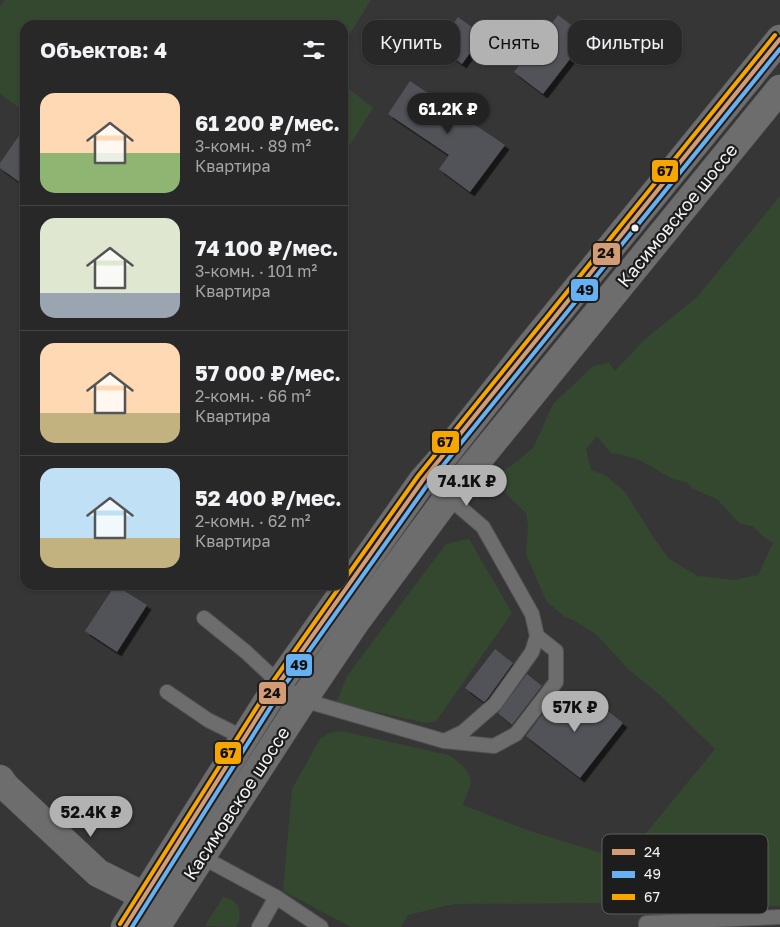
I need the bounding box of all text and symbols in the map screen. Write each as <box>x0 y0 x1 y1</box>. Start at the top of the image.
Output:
chip: Купить <box>362 20 460 65</box>
chip: Снять <box>470 20 558 65</box>
chip: Фильтры <box>568 20 682 65</box>
icon: filters <box>300 36 328 64</box>
text: Объектов: 4 <box>40 37 167 63</box>
pin: 61.2K ₽ <box>402 92 494 135</box>
text: 61.2K ₽ <box>418 99 478 119</box>
text: 61 200 ₽/мес. <box>195 110 340 136</box>
icon: home <box>80 113 140 173</box>
text: 3-комн. · 89 m² <box>195 136 311 156</box>
street label: Касимовское шоссе <box>612 139 742 291</box>
text: Квартира <box>195 156 270 176</box>
line badge: 67 <box>651 159 679 183</box>
text: 67 <box>657 162 674 179</box>
unlabelled marker <box>630 223 640 233</box>
text: 74 100 ₽/мес. <box>195 235 338 261</box>
icon: home <box>80 238 140 298</box>
line badge: 24 <box>592 242 621 266</box>
text: 24 <box>597 244 615 261</box>
text: 3-комн. · 101 m² <box>195 261 317 281</box>
line badge: 49 <box>570 278 599 302</box>
text: Квартира <box>195 281 270 301</box>
text: 49 <box>576 281 594 298</box>
text: 57 000 ₽/мес. <box>195 360 341 386</box>
icon: home <box>80 363 140 423</box>
text: 2-комн. · 66 m² <box>195 386 311 406</box>
text: Квартира <box>195 406 270 426</box>
line badge: 67 <box>431 430 460 454</box>
text: 67 <box>437 433 454 450</box>
pin: 74.1K ₽ <box>421 464 513 507</box>
text: 74.1K ₽ <box>438 471 496 491</box>
text: 52 400 ₽/мес. <box>195 485 342 511</box>
icon: home <box>80 488 140 548</box>
text: 2-комн. · 62 m² <box>195 511 311 531</box>
text: Квартира <box>195 531 270 551</box>
line badge: 49 <box>285 653 313 677</box>
text: 49 <box>290 656 308 673</box>
line badge: 24 <box>258 681 287 705</box>
text: 24 <box>263 684 281 701</box>
pin: 57K ₽ <box>540 690 610 733</box>
text: 57K ₽ <box>553 697 597 717</box>
street label: Касимовское шоссе <box>178 722 294 884</box>
line badge: 67 <box>214 741 242 765</box>
text: 67 <box>220 744 237 761</box>
pin: 52.4K ₽ <box>45 796 137 838</box>
text: 52.4K ₽ <box>60 802 122 822</box>
legend <box>602 834 768 914</box>
text: 24 <box>644 843 661 860</box>
text: 49 <box>644 865 661 882</box>
text: 67 <box>644 888 660 905</box>

